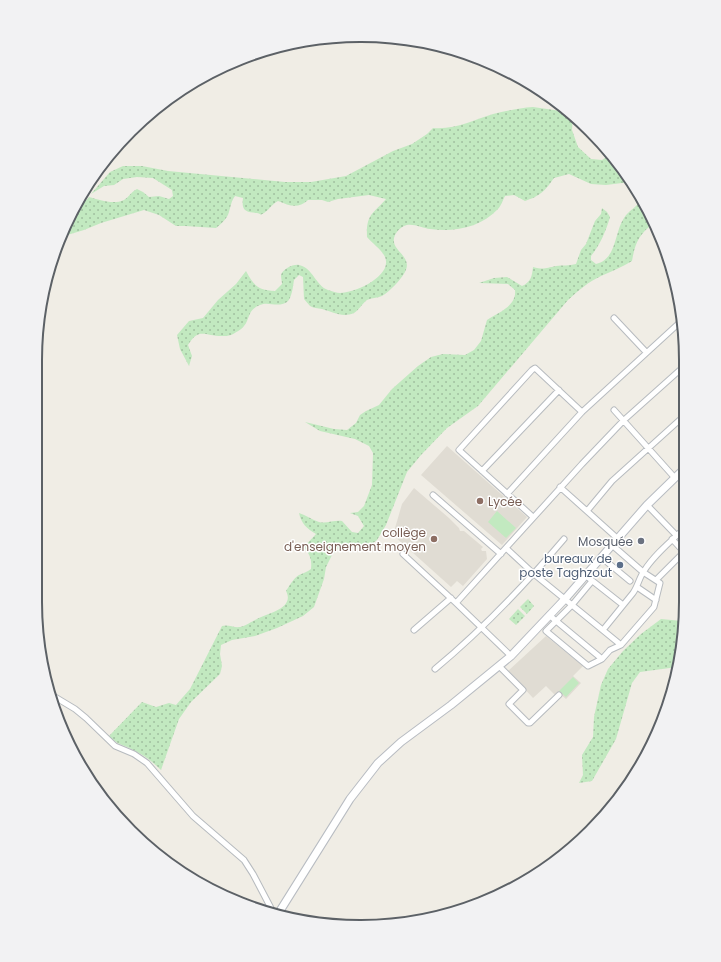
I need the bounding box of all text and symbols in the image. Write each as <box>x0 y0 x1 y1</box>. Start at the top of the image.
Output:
place label: Lycée <box>488 493 522 510</box>
marker: Lycée <box>475 496 485 506</box>
place label: collège d'enseignement moyen <box>284 524 426 555</box>
place label: Mosquée <box>578 533 633 550</box>
marker: collège d'enseignement moyen <box>429 534 439 544</box>
marker: Mosquée <box>636 536 646 546</box>
place label: bureaux de poste Taghzout <box>519 550 612 581</box>
marker: bureaux de poste Taghzout <box>615 560 625 570</box>

